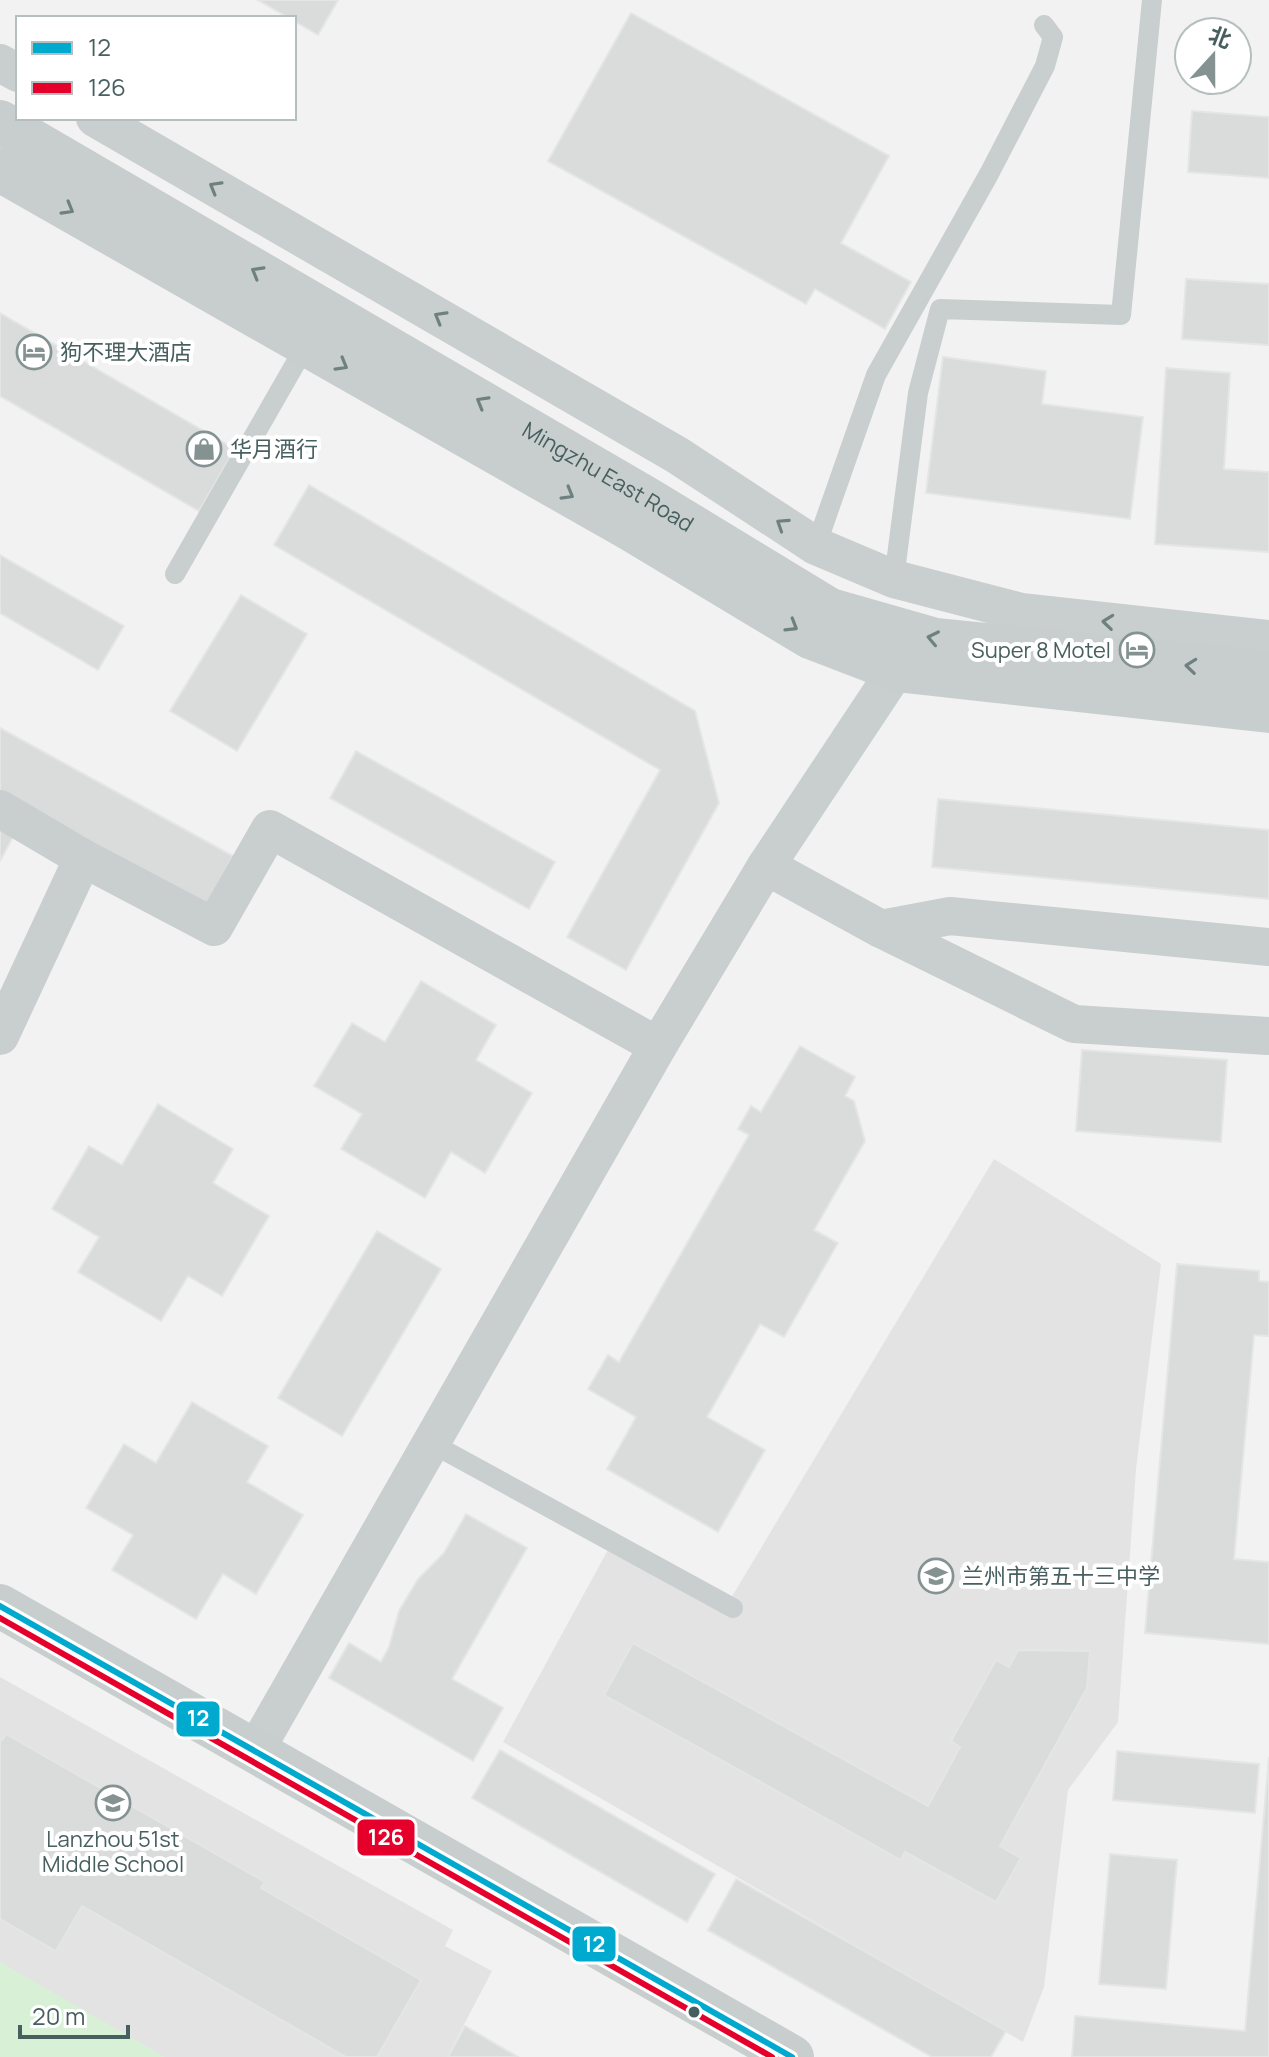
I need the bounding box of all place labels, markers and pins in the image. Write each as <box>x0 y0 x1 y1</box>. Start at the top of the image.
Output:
hotel icon: 狗不理大酒店 <box>15 333 53 371</box>
place label: 狗不理大酒店 <box>60 337 192 367</box>
shop icon: 华月酒行 <box>185 430 223 468</box>
place label: 华月酒行 <box>230 434 318 464</box>
hotel icon: Super 8 Motel <box>1118 631 1156 669</box>
place label: Super 8 Motel <box>971 635 1111 665</box>
school or university icon: 兰州市第五十三中学 <box>917 1557 955 1595</box>
place label: 兰州市第五十三中学 <box>962 1561 1160 1591</box>
school or university icon: Lanzhou 51st Middle School <box>94 1784 132 1822</box>
place label: Lanzhou 51st Middle School <box>42 1824 184 1879</box>
unlabelled marker <box>686 2004 702 2020</box>

